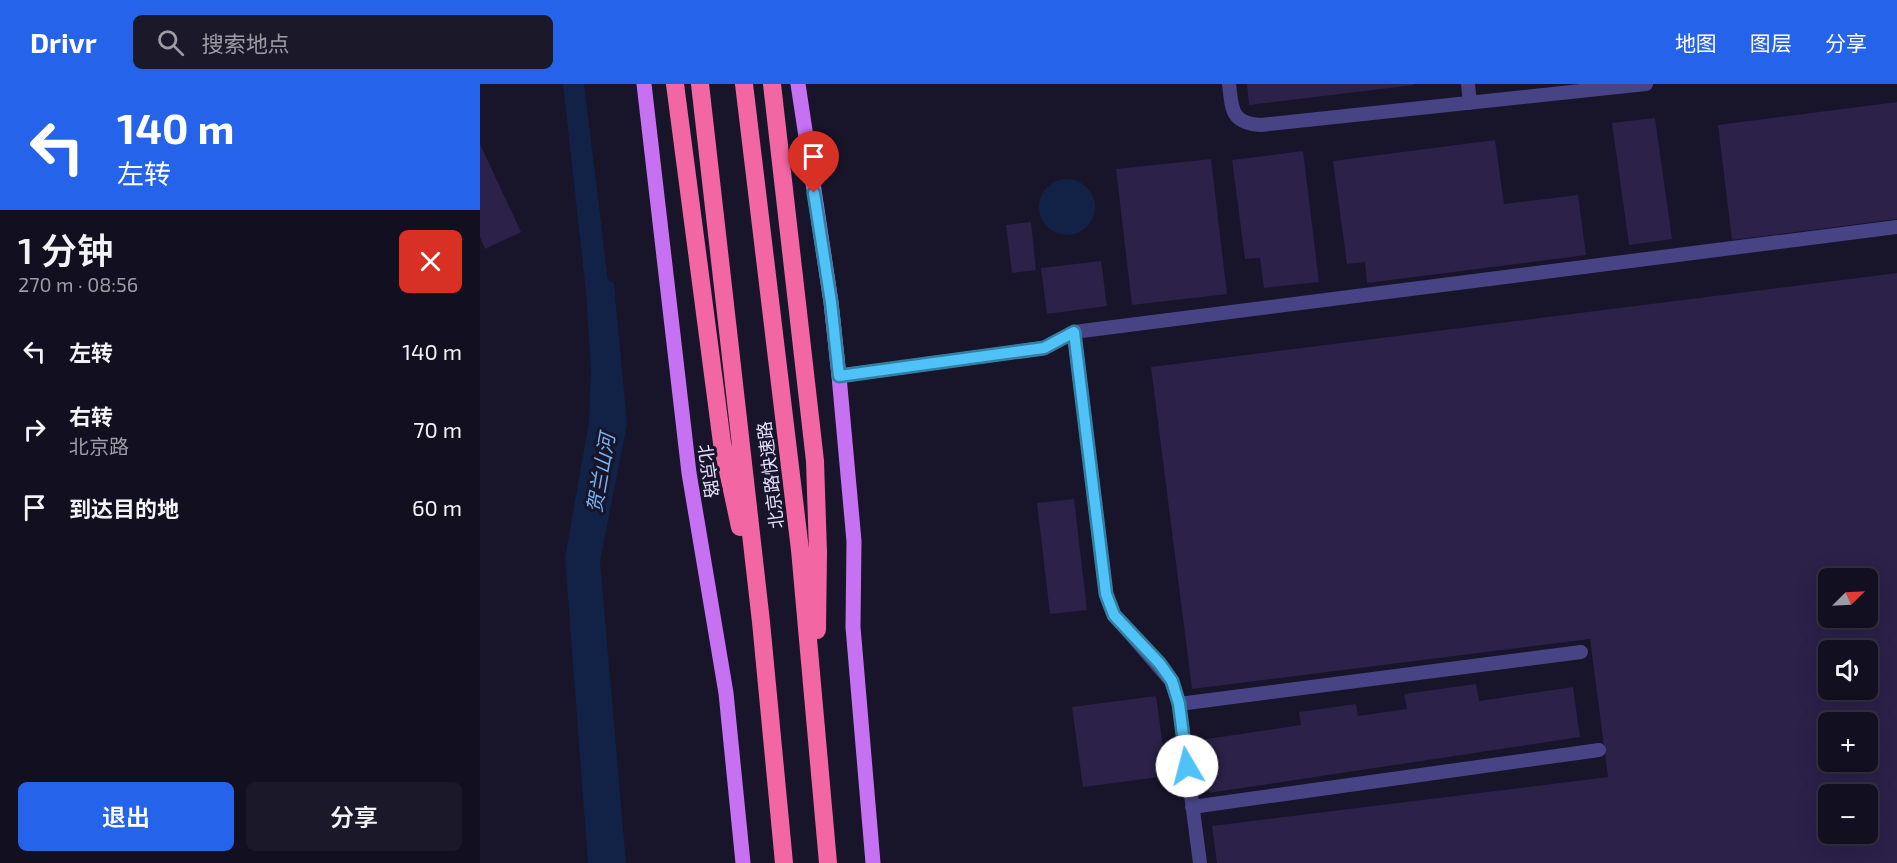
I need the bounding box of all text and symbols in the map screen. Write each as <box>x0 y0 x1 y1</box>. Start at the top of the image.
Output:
search box <box>133 15 553 69</box>
text: Drivr <box>30 25 97 59</box>
icon: search <box>154 26 187 59</box>
text: 搜索地点 <box>202 30 290 56</box>
text: 地图 <box>1675 30 1717 55</box>
text: 图层 <box>1750 30 1792 55</box>
text: 分享 <box>1825 30 1867 55</box>
text: 140 m <box>117 102 234 152</box>
icon: left <box>18 108 96 186</box>
pin <box>788 131 839 193</box>
icon: arrive <box>797 140 830 173</box>
text: 左转 <box>117 157 171 189</box>
text: 1 分钟 <box>18 228 113 271</box>
button: close <box>399 230 462 293</box>
text: 270 m · 08:56 <box>18 272 138 296</box>
icon: left <box>18 335 51 368</box>
text: 140 m <box>402 338 462 364</box>
text: 左转 <box>69 339 113 365</box>
text: 右转 <box>69 403 113 429</box>
icon: right <box>18 413 51 446</box>
text: 70 m <box>413 416 462 442</box>
street label: 北京路快速路 <box>753 420 787 530</box>
water label: 贺兰山河 <box>581 428 619 514</box>
text: 北京路 <box>69 434 129 458</box>
street label: 北京路 <box>694 443 724 499</box>
icon: arrive <box>18 491 51 524</box>
text: 60 m <box>412 494 462 520</box>
text: 到达目的地 <box>69 495 179 521</box>
north arrow <box>1818 568 1878 628</box>
map controls <box>1818 568 1878 844</box>
button: sound <box>1818 640 1878 700</box>
button: + <box>1818 712 1878 772</box>
position arrow <box>1155 734 1219 798</box>
button: 退出 <box>18 782 234 851</box>
button: 分享 <box>246 782 462 851</box>
button: − <box>1818 784 1878 844</box>

